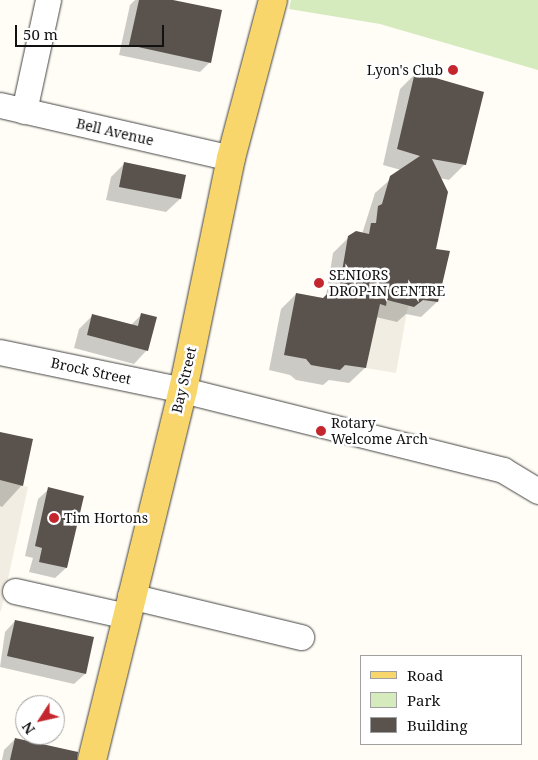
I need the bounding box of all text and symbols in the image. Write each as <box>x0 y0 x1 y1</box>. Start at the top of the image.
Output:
scale bar <box>18 15 166 47</box>
text: 50 m <box>23 24 58 44</box>
place label: Lyon's Club <box>367 62 443 78</box>
marker: Lyon's Club <box>447 64 459 76</box>
street label: Bell Avenue <box>75 115 155 149</box>
place label: SENIORS DROP-IN CENTRE <box>329 267 445 300</box>
marker: SENIORS DROP-IN CENTRE <box>313 277 325 289</box>
street label: Bay Street <box>168 345 200 415</box>
street label: Brock Street <box>49 354 133 388</box>
place label: Rotary Welcome Arch <box>331 415 428 448</box>
marker: Rotary Welcome Arch <box>315 425 327 437</box>
place label: Tim Hortons <box>64 510 148 526</box>
marker: Tim Hortons <box>48 512 60 524</box>
legend <box>360 655 523 745</box>
text: Road <box>407 665 443 685</box>
text: Park <box>407 690 440 710</box>
north arrow <box>15 695 65 745</box>
text: Building <box>407 715 468 735</box>
text: N <box>17 718 39 738</box>

